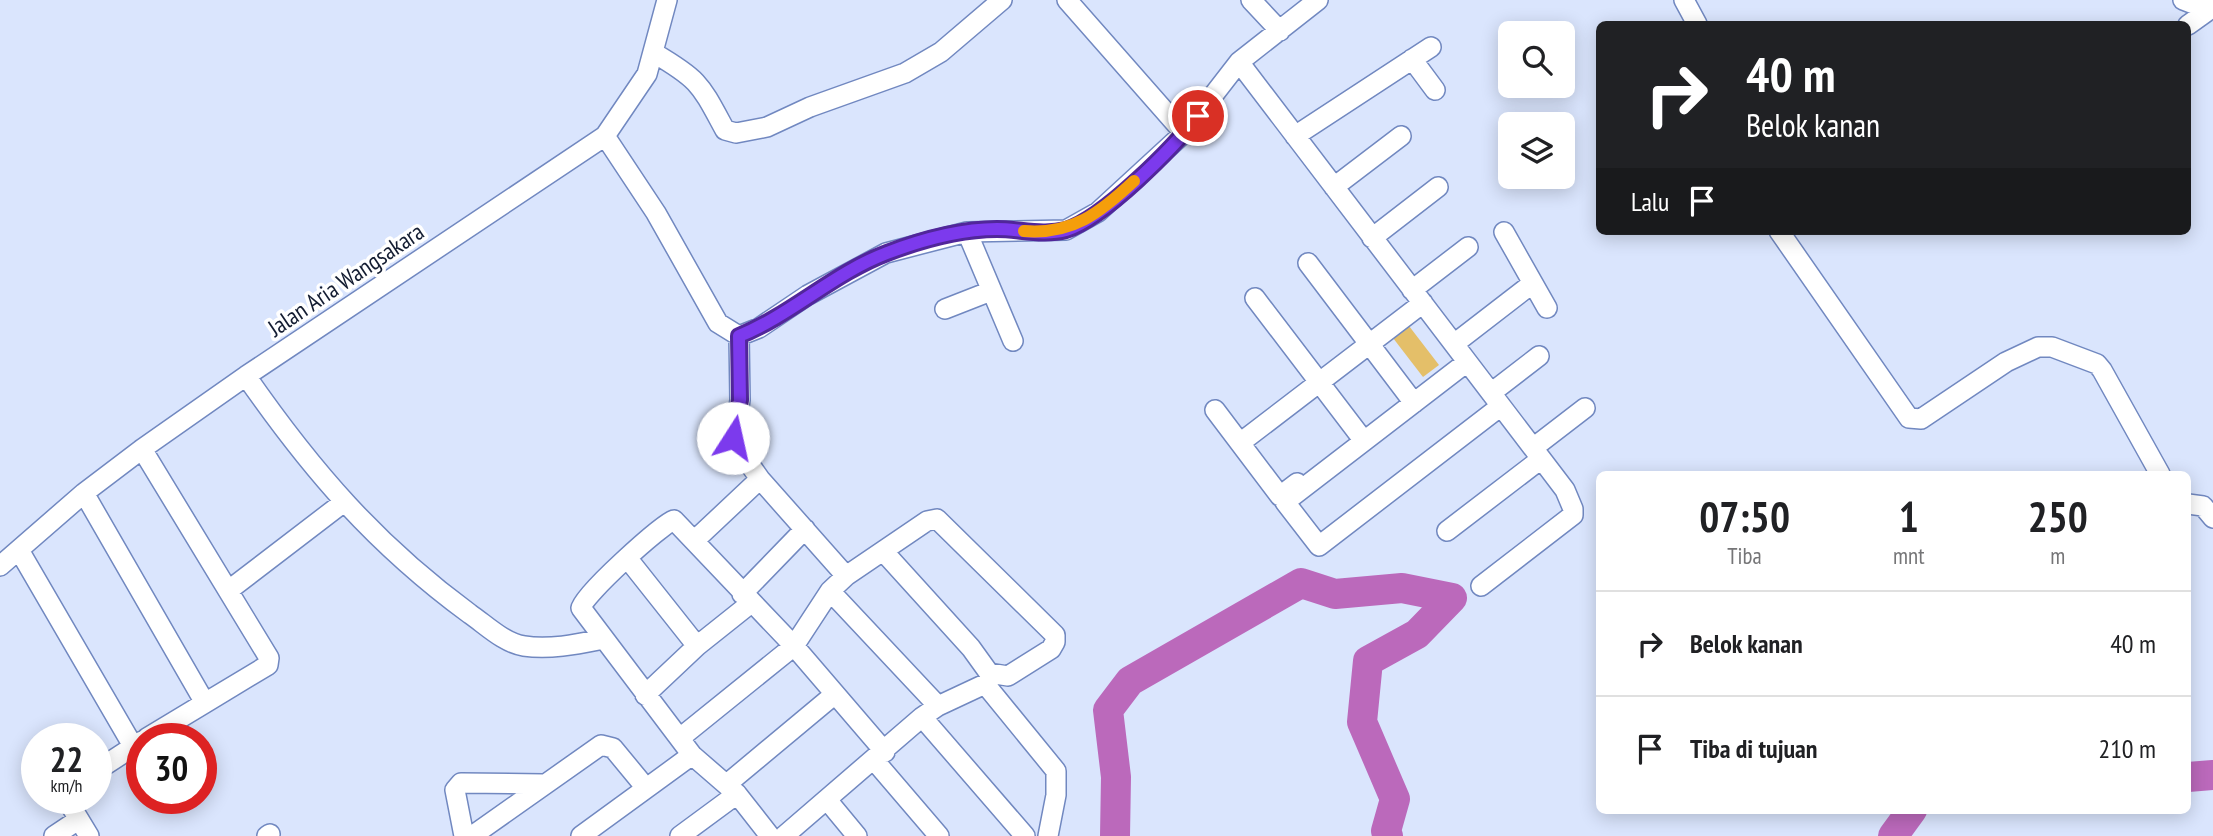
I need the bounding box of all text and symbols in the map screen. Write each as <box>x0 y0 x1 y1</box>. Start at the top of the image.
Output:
map controls <box>1498 21 1575 189</box>
button: search <box>1498 21 1575 98</box>
text: 40 m <box>1746 42 1835 106</box>
icon: right <box>1631 49 1722 140</box>
pin <box>1168 86 1228 146</box>
icon: arrive <box>1179 97 1217 135</box>
text: Belok kanan <box>1746 104 1880 146</box>
button: layers <box>1498 112 1575 189</box>
icon: arrive <box>1683 182 1721 220</box>
text: Lalu <box>1631 185 1669 218</box>
street label: Jalan Aria Wangsakara <box>261 216 430 344</box>
position arrow <box>696 401 770 475</box>
text: 07:50 <box>1699 489 1790 544</box>
text: 1 <box>1899 489 1919 544</box>
text: 250 <box>2028 489 2088 544</box>
text: Tiba <box>1727 541 1762 570</box>
text: mnt <box>1893 541 1925 570</box>
text: m <box>2050 541 2065 570</box>
icon: right <box>1631 625 1669 663</box>
text: Belok kanan <box>1690 627 1803 660</box>
text: 40 m <box>2110 627 2156 660</box>
speed limit sign: 30 <box>126 723 217 814</box>
icon: arrive <box>1631 730 1669 768</box>
text: Tiba di tujuan <box>1690 732 1818 765</box>
text: 210 m <box>2098 732 2156 765</box>
text: 22 <box>50 736 83 782</box>
text: km/h <box>51 774 82 797</box>

